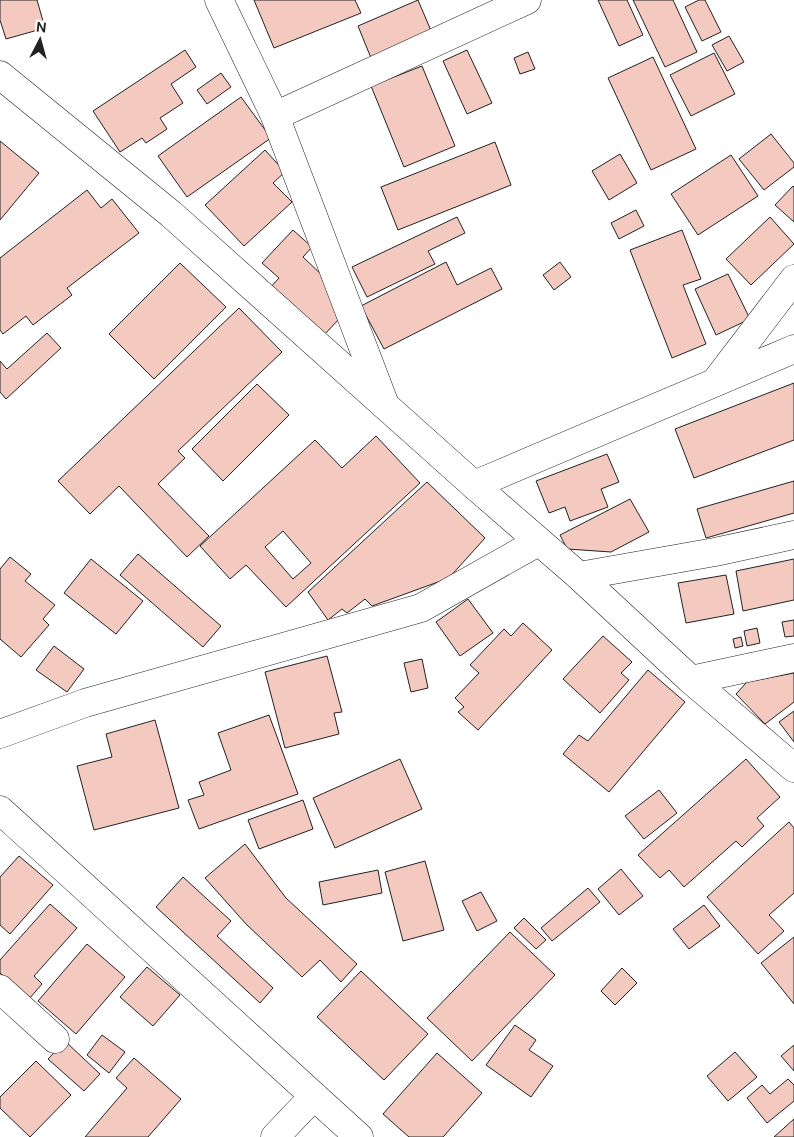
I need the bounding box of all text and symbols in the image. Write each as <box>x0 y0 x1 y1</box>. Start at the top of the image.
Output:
north arrow <box>15 15 65 65</box>
text: N <box>35 18 47 37</box>

